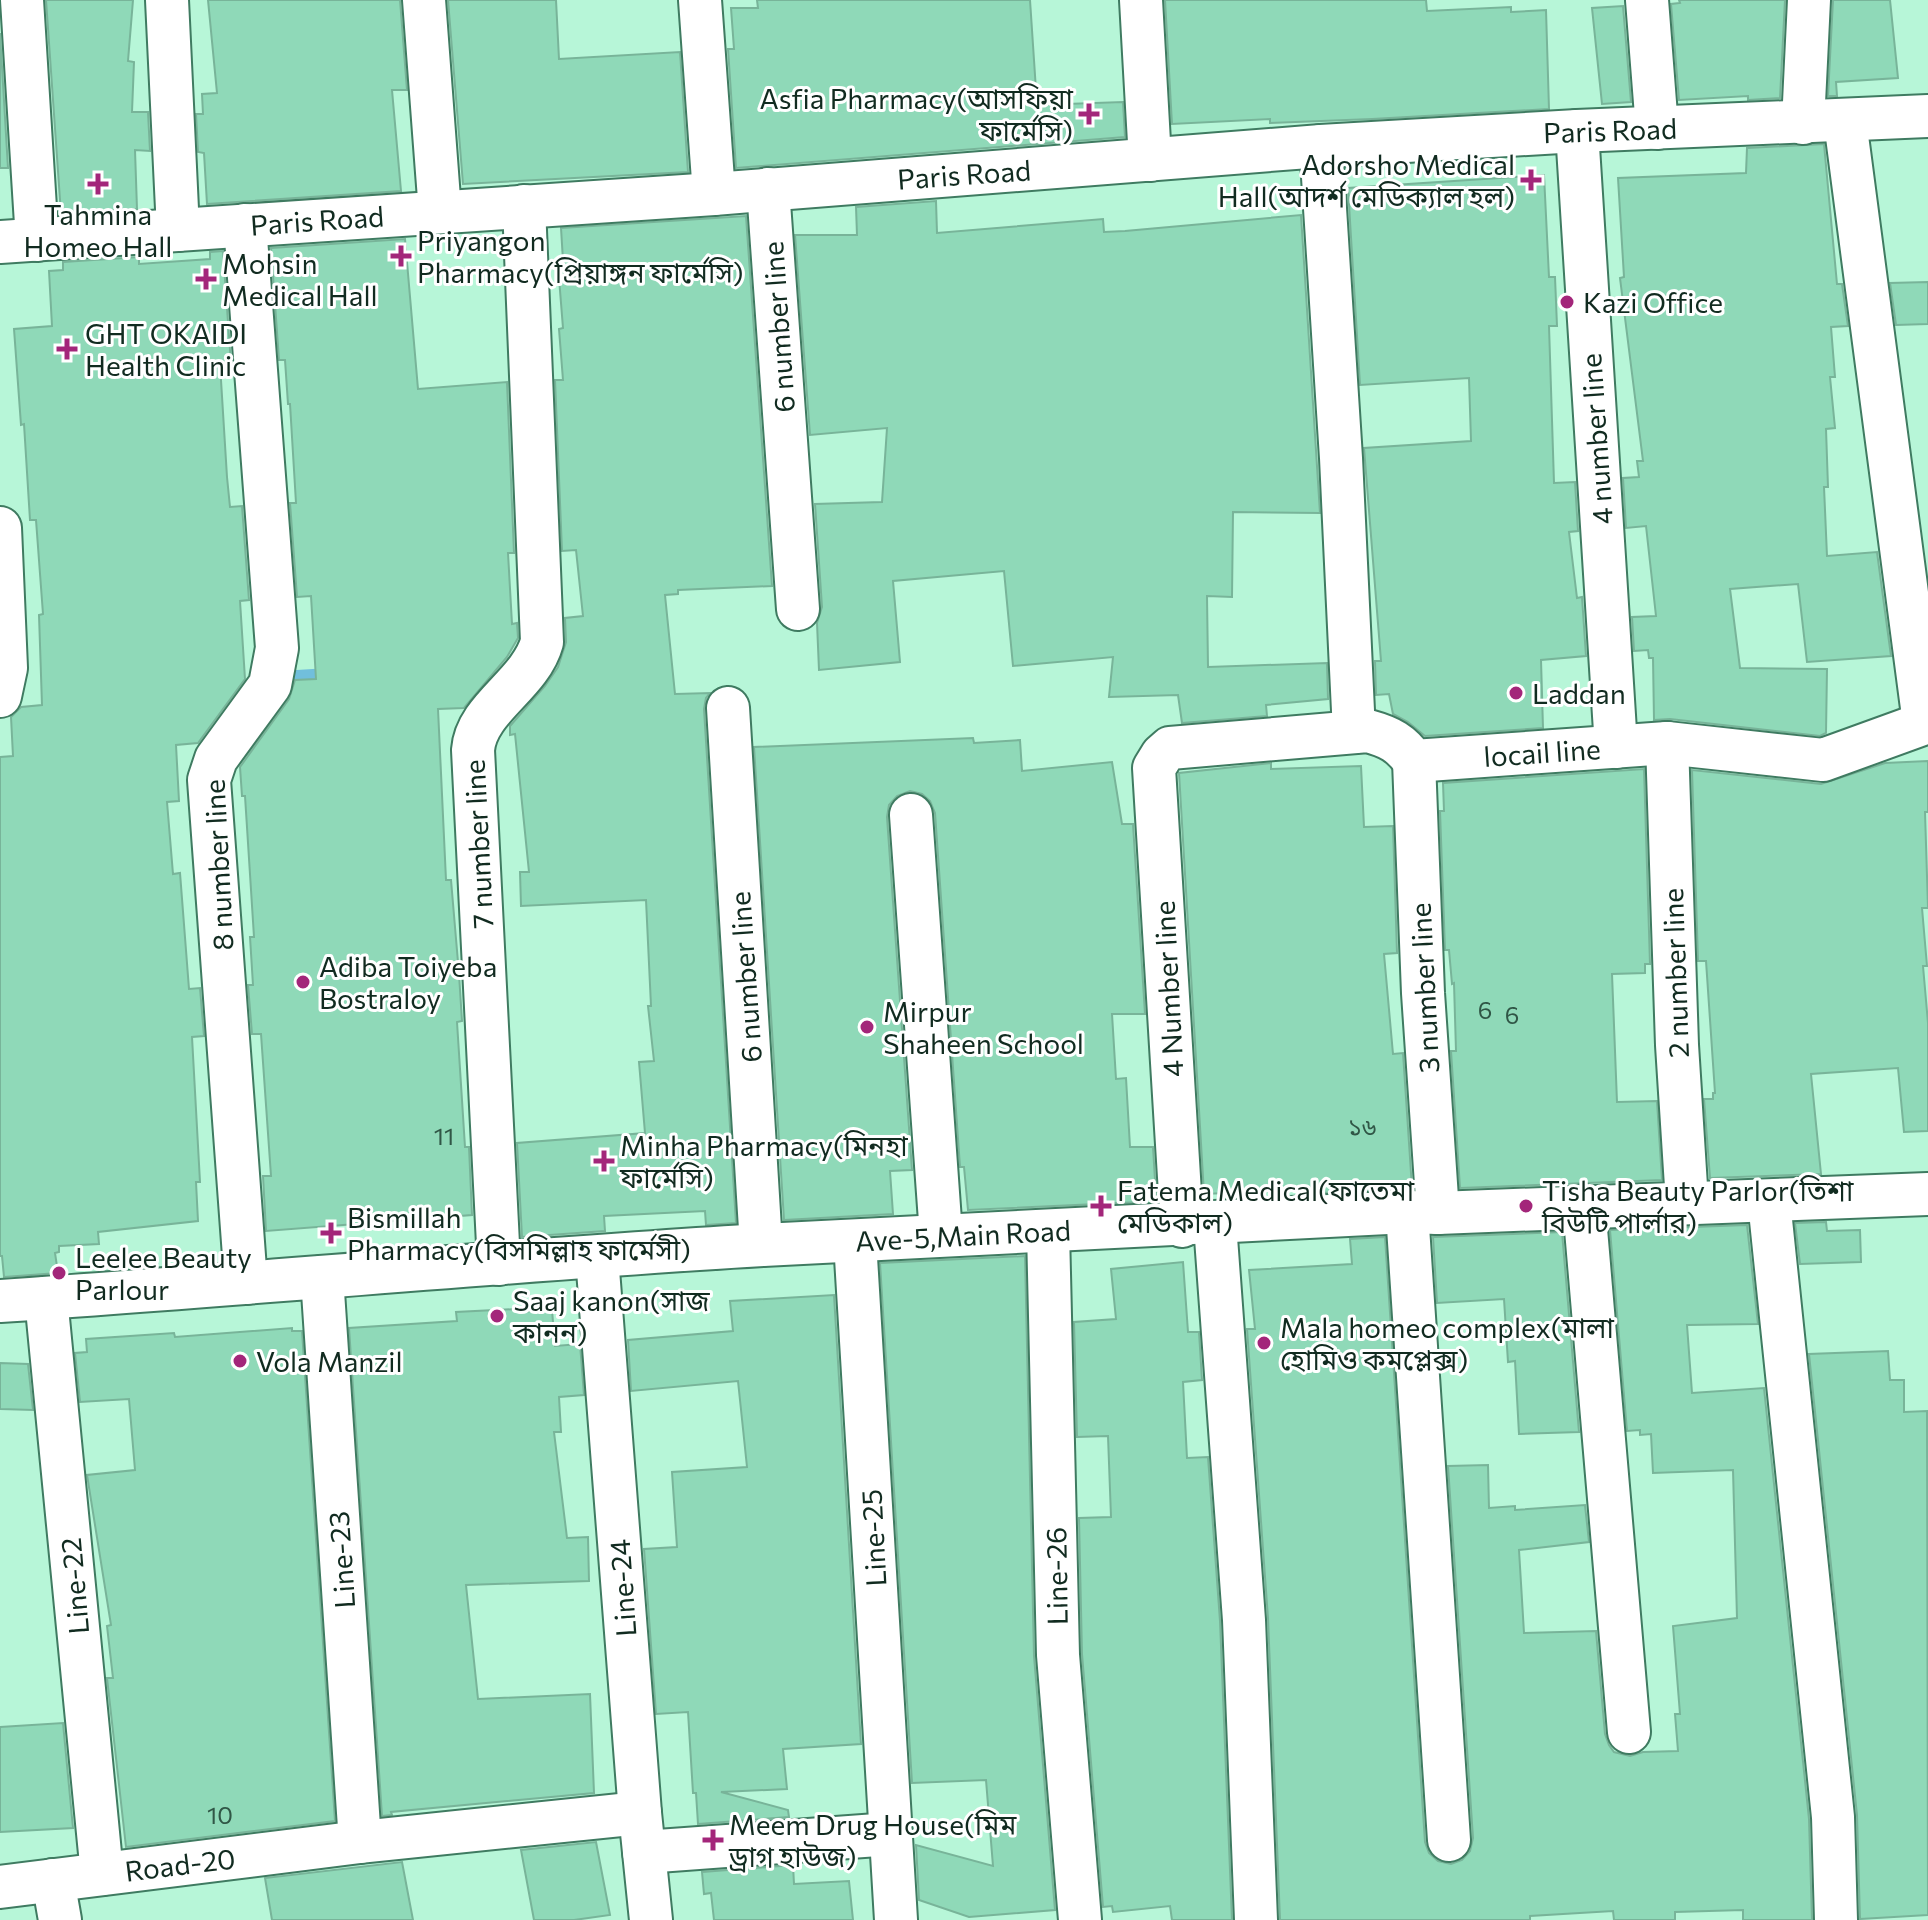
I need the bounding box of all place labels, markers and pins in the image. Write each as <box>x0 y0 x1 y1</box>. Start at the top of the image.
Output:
place label: Asfia Pharmacy(আসফিয়া ফার্মেসি) <box>759 81 1074 147</box>
marker: Asfia Pharmacy(আসফিয়া ফার্মেসি) <box>1080 105 1098 123</box>
place label: Adorsho Medical Hall(আদর্শ মেডিক্যাল হল) <box>1218 147 1515 213</box>
marker: Adorsho Medical Hall(আদর্শ মেডিক্যাল হল) <box>1522 171 1540 189</box>
marker: Tahmina Homeo Hall <box>89 175 107 193</box>
place label: Tahmina Homeo Hall <box>24 197 172 263</box>
place label: Priyangon Pharmacy(প্রিয়াঙ্গন ফার্মেসি) <box>417 223 744 289</box>
place label: Mohsin Medical Hall <box>222 246 378 312</box>
marker: Priyangon Pharmacy(প্রিয়াঙ্গন ফার্মেসি) <box>392 247 410 265</box>
marker: Mohsin Medical Hall <box>197 270 215 288</box>
place label: Kazi Office <box>1583 285 1723 319</box>
marker: Kazi Office <box>1558 293 1576 311</box>
place label: GHT OKAIDI Health Clinic <box>85 316 247 382</box>
marker: GHT OKAIDI Health Clinic <box>56 338 78 360</box>
place label: Laddan <box>1532 676 1626 710</box>
marker: Laddan <box>1507 684 1525 702</box>
place label: Adiba Toiyeba Bostraloy <box>319 949 497 1015</box>
marker: Adiba Toiyeba Bostraloy <box>294 973 312 991</box>
place label: Mirpur Shaheen School <box>883 994 1084 1060</box>
marker: Mirpur Shaheen School <box>858 1018 876 1036</box>
place label: Minha Pharmacy(মিনহা ফার্মেসি) <box>619 1128 908 1194</box>
marker: Minha Pharmacy(মিনহা ফার্মেসি) <box>595 1152 613 1170</box>
place label: Fatema Medical(ফাতেমা মেডিকাল) <box>1117 1173 1415 1239</box>
place label: Tisha Beauty Parlor(তিশা বিউটি পার্লার) <box>1541 1173 1854 1239</box>
marker: Fatema Medical(ফাতেমা মেডিকাল) <box>1092 1197 1110 1215</box>
marker: Tisha Beauty Parlor(তিশা বিউটি পার্লার) <box>1517 1197 1535 1215</box>
place label: Bismillah Pharmacy(বিসমিল্লাহ ফার্মেসী) <box>347 1200 691 1266</box>
marker: Bismillah Pharmacy(বিসমিল্লাহ ফার্মেসী) <box>322 1224 340 1242</box>
place label: Leelee Beauty Parlour <box>75 1240 252 1306</box>
marker: Leelee Beauty Parlour <box>50 1264 68 1282</box>
place label: Saaj kanon(সাজ কানন) <box>512 1283 711 1349</box>
marker: Saaj kanon(সাজ কানন) <box>488 1307 506 1325</box>
place label: Mala homeo complex(মালা হোমিও কমপ্লেক্স) <box>1280 1310 1615 1376</box>
marker: Mala homeo complex(মালা হোমিও কমপ্লেক্স) <box>1255 1334 1273 1352</box>
place label: Vola Manzil <box>256 1344 403 1378</box>
marker: Vola Manzil <box>231 1352 249 1370</box>
place label: Meem Drug House(মিম ড্রাগ হাউজ) <box>728 1807 1017 1873</box>
marker: Meem Drug House(মিম ড্রাগ হাউজ) <box>704 1831 722 1849</box>

